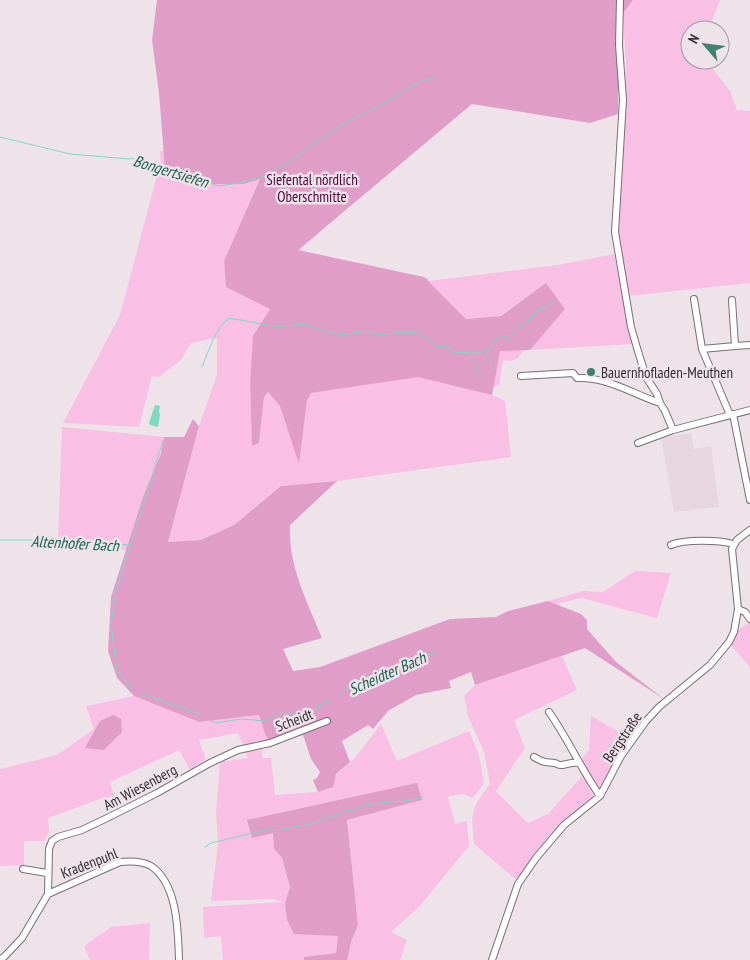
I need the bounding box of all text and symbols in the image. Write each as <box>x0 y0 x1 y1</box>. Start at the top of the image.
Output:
north arrow <box>680 20 730 70</box>
text: N <box>684 31 703 46</box>
water label: Bongertsiefen <box>131 150 212 192</box>
park label: Siefental nördlich Oberschmitte <box>266 170 358 206</box>
place label: Bauernhofladen-Meuthen <box>601 363 733 382</box>
marker: Bauernhofladen-Meuthen <box>585 366 597 378</box>
water label: Altenhofer Bach <box>31 531 120 555</box>
water label: Scheidter Bach <box>346 647 429 699</box>
street label: Scheidt <box>273 704 315 736</box>
street label: Bergstraße <box>598 708 646 766</box>
street label: Am Wiesenberg <box>100 760 180 814</box>
street label: Kradenpuhl <box>58 843 121 883</box>

